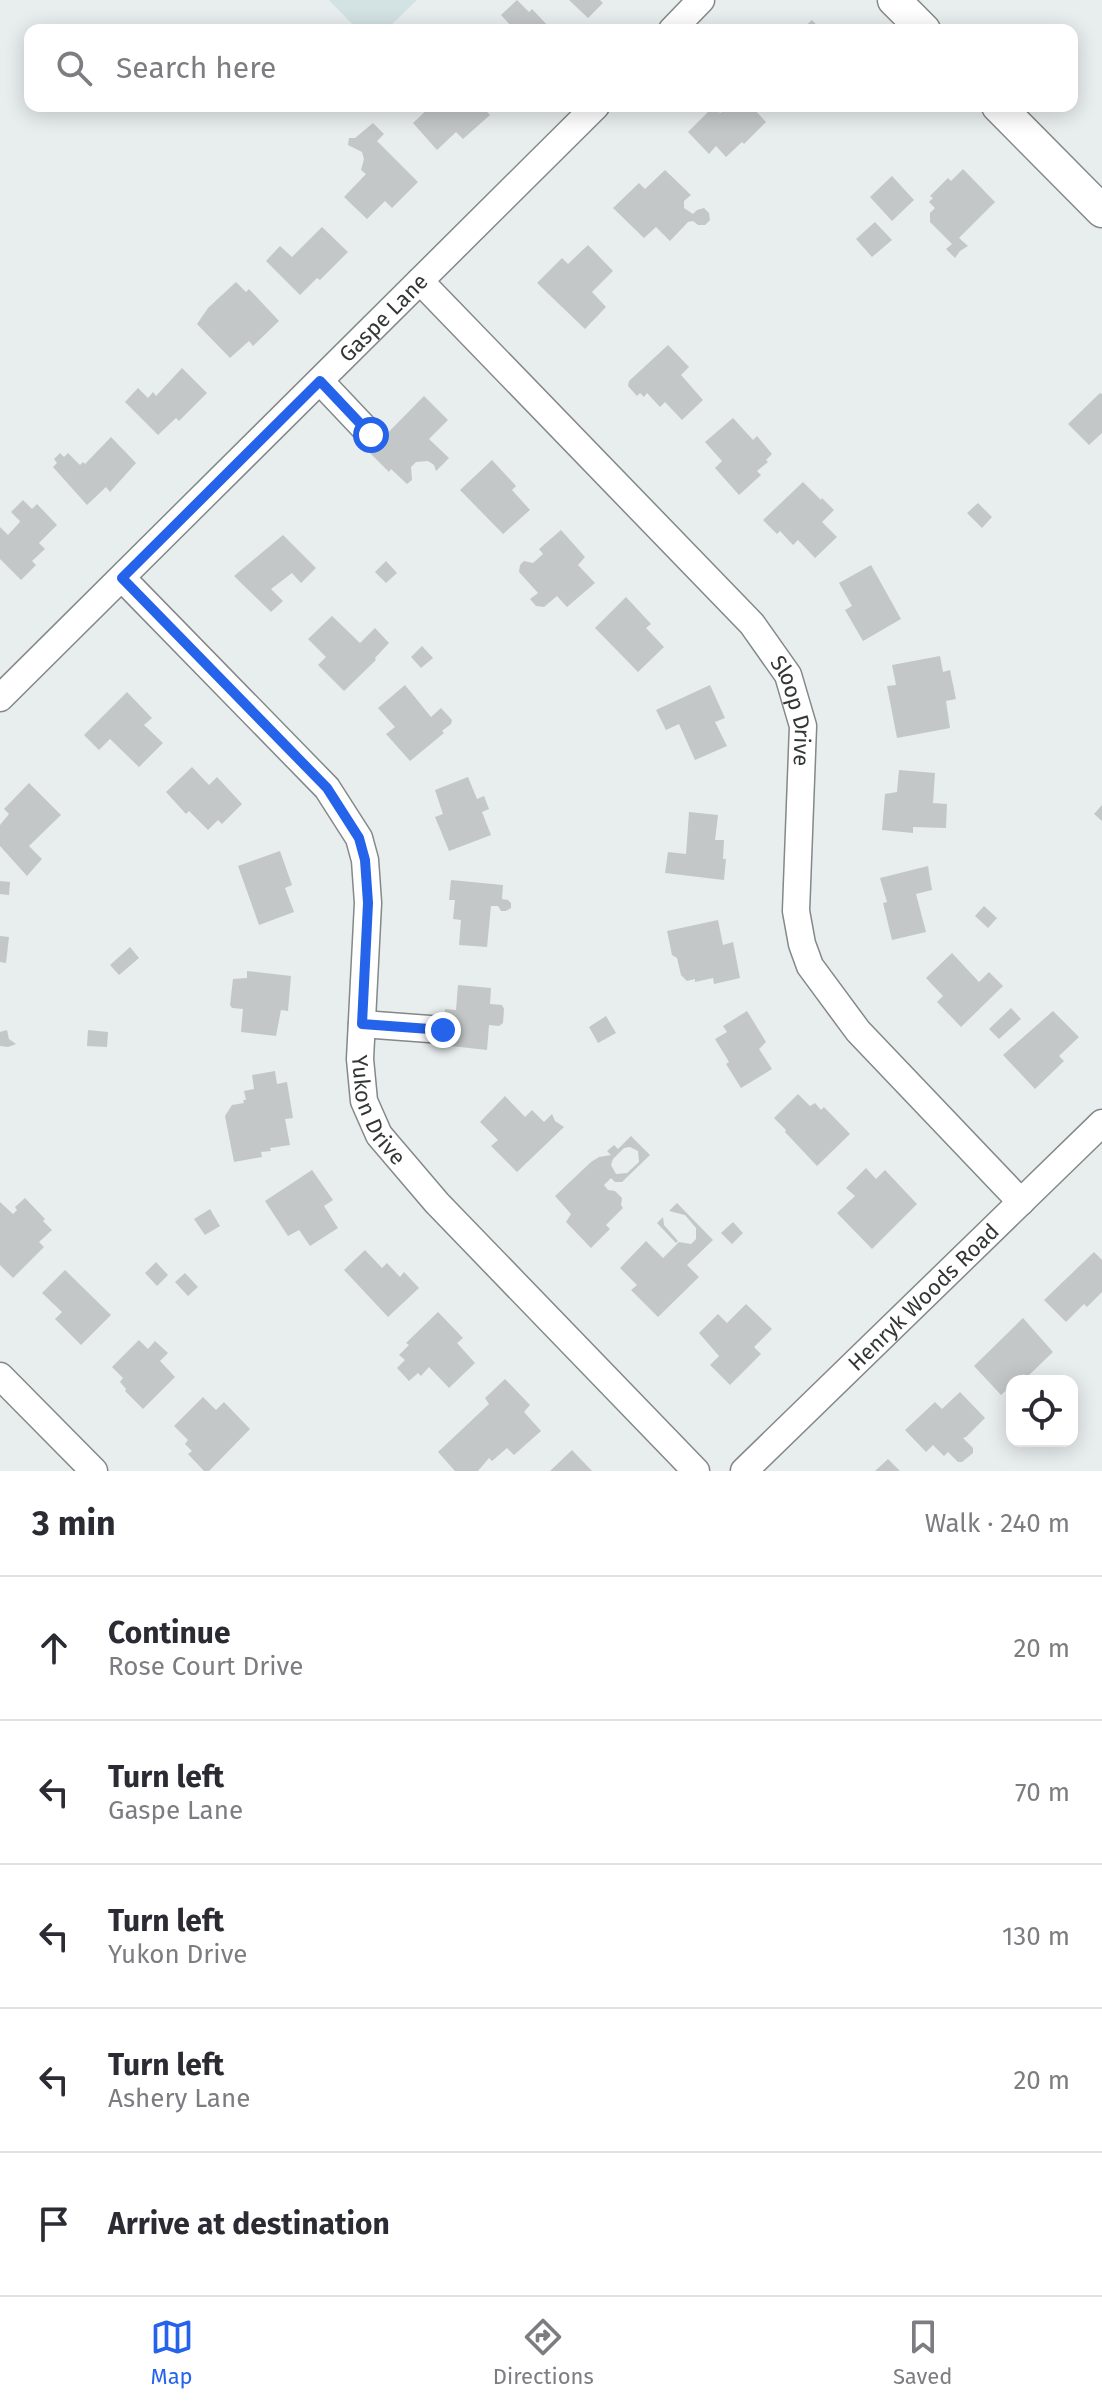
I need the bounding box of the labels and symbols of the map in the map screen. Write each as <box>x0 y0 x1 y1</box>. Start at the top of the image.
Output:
street label: Gaspe Lane <box>333 268 434 368</box>
route start <box>353 417 389 453</box>
street label: Sloop Drive <box>764 650 816 767</box>
route end <box>425 1012 461 1048</box>
street label: Yukon Drive <box>346 1054 411 1171</box>
street label: Henryk Woods Road <box>842 1218 1005 1376</box>

